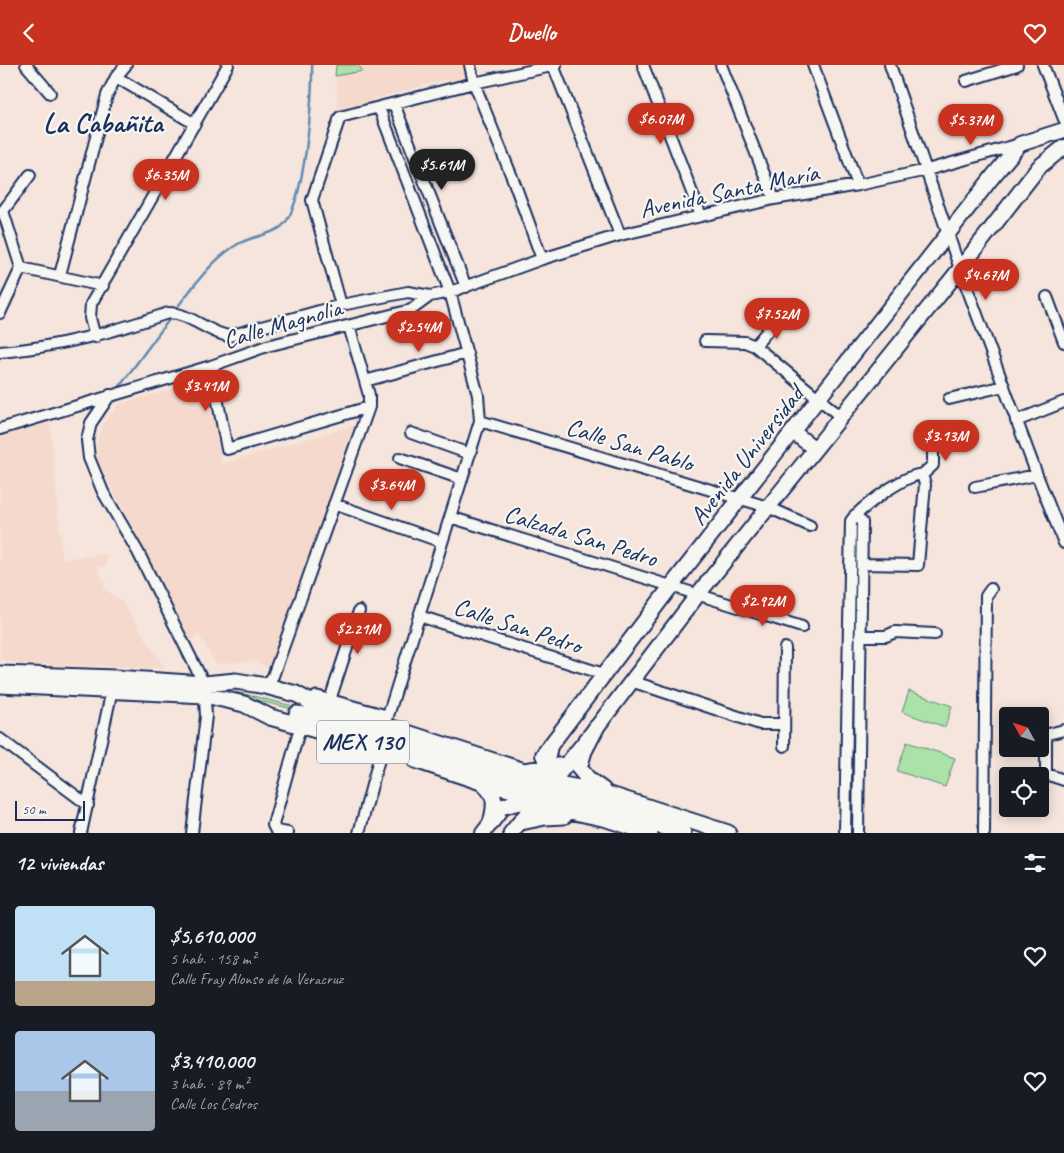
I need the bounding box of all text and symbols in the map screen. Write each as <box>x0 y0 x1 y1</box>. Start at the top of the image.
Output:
icon: back <box>15 19 43 47</box>
text: Dwello <box>508 19 556 47</box>
icon: heart <box>1021 19 1049 47</box>
pin: $6.07M <box>620 103 702 145</box>
pin: $5.37M <box>930 103 1012 146</box>
district label: La Cabañita <box>43 105 165 140</box>
text: $6.07M <box>639 109 683 129</box>
text: $5.37M <box>949 110 993 130</box>
pin: $5.61M <box>401 149 483 191</box>
text: $5.61M <box>420 155 464 175</box>
street label: Avenida Santa María <box>637 156 824 226</box>
pin: $6.35M <box>125 159 207 201</box>
text: $6.35M <box>144 165 188 185</box>
pin: $4.67M <box>945 259 1027 301</box>
text: $4.67M <box>964 265 1008 285</box>
street label: Calle Magnolia <box>219 291 348 356</box>
pin: $7.52M <box>736 297 818 340</box>
text: $7.52M <box>755 304 799 324</box>
pin: $2.54M <box>378 311 460 353</box>
text: $2.54M <box>397 317 441 337</box>
pin: $3.41M <box>165 369 247 412</box>
text: $3.41M <box>184 376 228 396</box>
street label: Avenida Universidad <box>682 377 813 532</box>
street label: Calle San Pablo <box>562 411 700 480</box>
pin: $3.13M <box>905 419 987 462</box>
text: $3.13M <box>924 426 968 446</box>
pin: $3.64M <box>351 469 433 511</box>
text: $3.64M <box>370 475 414 495</box>
street label: Calzada San Pedro <box>500 498 662 575</box>
pin: $2.92M <box>722 585 804 627</box>
street label: Calle San Pedro <box>450 590 589 663</box>
text: $2.92M <box>741 591 785 611</box>
pin: $2.21M <box>317 613 399 655</box>
text: $2.21M <box>336 619 380 639</box>
north arrow <box>999 707 1049 757</box>
map controls <box>999 707 1049 817</box>
road number: MEX 130 <box>317 721 409 764</box>
button: locate <box>999 767 1049 817</box>
scale bar <box>15 798 85 821</box>
text: 50 m <box>22 801 46 818</box>
icon: filters <box>1021 849 1049 877</box>
text: 12 viviendas <box>15 850 103 876</box>
text: $5,610,000 <box>170 923 254 949</box>
icon: home <box>55 926 115 986</box>
icon: heart <box>1021 942 1049 970</box>
text: 5 hab. · 158 m² <box>170 949 256 969</box>
text: Calle Fray Alonso de la Veracruz <box>170 969 343 989</box>
text: $3,410,000 <box>170 1048 254 1074</box>
icon: home <box>55 1051 115 1111</box>
icon: heart <box>1021 1067 1049 1095</box>
text: 3 hab. · 89 m² <box>170 1074 249 1094</box>
text: Calle Los Cedros <box>170 1094 257 1114</box>

